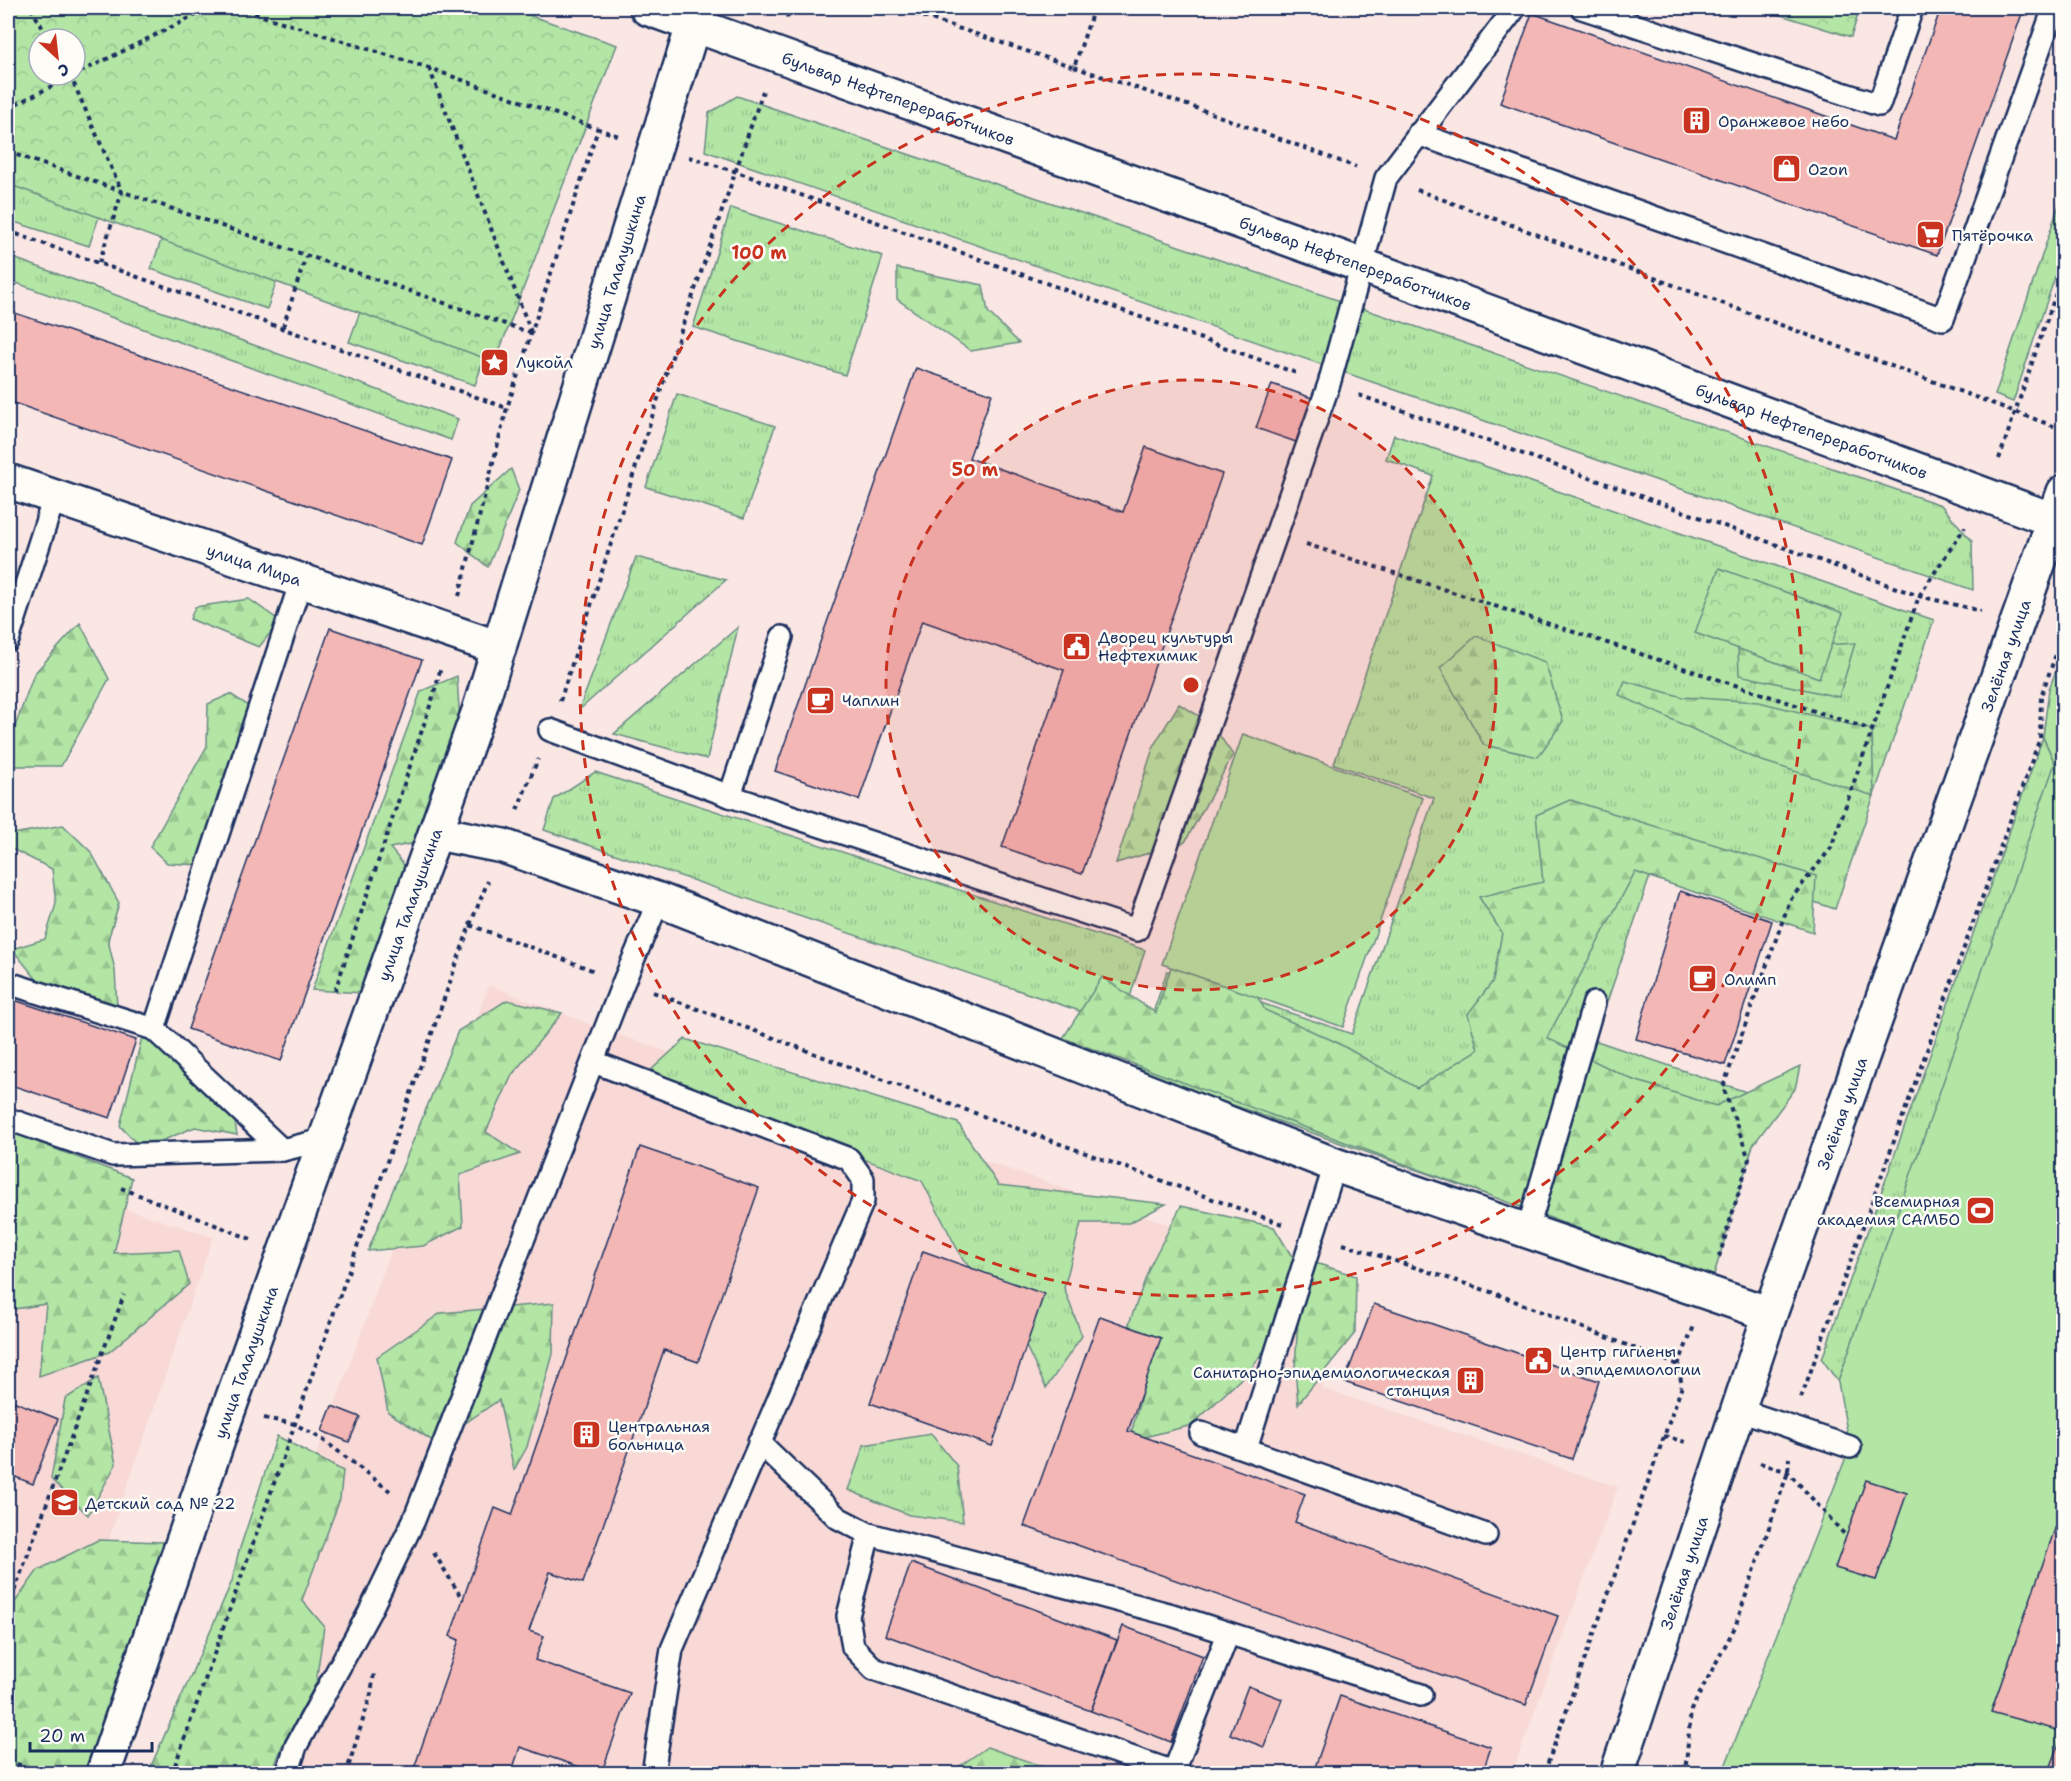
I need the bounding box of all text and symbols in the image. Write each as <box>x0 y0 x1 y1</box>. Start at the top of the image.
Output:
north arrow <box>27 27 87 87</box>
street label: бульвар Нефтепереработчиков <box>779 47 1017 150</box>
text: С <box>54 58 73 82</box>
building icon: Оранжевое небо <box>1681 105 1713 137</box>
place label: Оранжевое небо <box>1718 111 1849 132</box>
shop icon: Ozon <box>1771 153 1803 185</box>
place label: Ozon <box>1808 159 1848 180</box>
street label: улица Талалушкина <box>583 192 651 352</box>
street label: бульвар Нефтепереработчиков <box>1236 212 1474 316</box>
supermarket icon: Пятёрочка <box>1915 219 1947 251</box>
place label: Пятёрочка <box>1952 225 2033 246</box>
text: 100 m <box>731 241 787 265</box>
place icon: Лукойл <box>479 346 511 378</box>
place label: Лукойл <box>516 352 573 373</box>
street label: бульвар Нефтепереработчиков <box>1692 379 1930 484</box>
text: 50 m <box>952 458 999 482</box>
street label: улица Мира <box>204 539 304 591</box>
street label: Зелёная улица <box>1976 597 2036 715</box>
place label: Дворец культуры Нефтехимик <box>1098 627 1233 666</box>
public building icon: Дворец культуры Нефтехимик <box>1061 630 1093 662</box>
centre of rings <box>1181 675 1201 695</box>
cafe icon: Чаплин <box>805 684 837 716</box>
place label: Чаплин <box>842 690 899 711</box>
street label: улица Талалушкина <box>373 825 447 984</box>
cafe icon: Олимп <box>1687 963 1719 995</box>
place label: Олимп <box>1724 969 1776 990</box>
street label: Зелёная улица <box>1812 1054 1872 1173</box>
place label: Всемирная академия САМБО <box>1817 1191 1960 1230</box>
sports icon: Всемирная академия САМБО <box>1965 1194 1997 1226</box>
street label: улица Талалушкина <box>209 1283 283 1441</box>
place label: Центр гигиены и эпидемиологии <box>1560 1341 1701 1380</box>
public building icon: Центр гигиены и эпидемиологии <box>1523 1344 1555 1376</box>
place label: Санитарно-эпидемиологическая станция <box>1193 1362 1450 1401</box>
building icon: Санитарно-эпидемиологическая станция <box>1455 1365 1487 1397</box>
place label: Центральная больница <box>608 1416 710 1455</box>
building icon: Центральная больница <box>571 1419 603 1451</box>
school or university icon: Детский сад № 22 <box>48 1487 80 1519</box>
place label: Детский сад № 22 <box>85 1493 235 1514</box>
street label: Зелёная улица <box>1656 1514 1713 1632</box>
scale bar <box>30 1715 152 1753</box>
text: 20 m <box>39 1724 85 1748</box>

